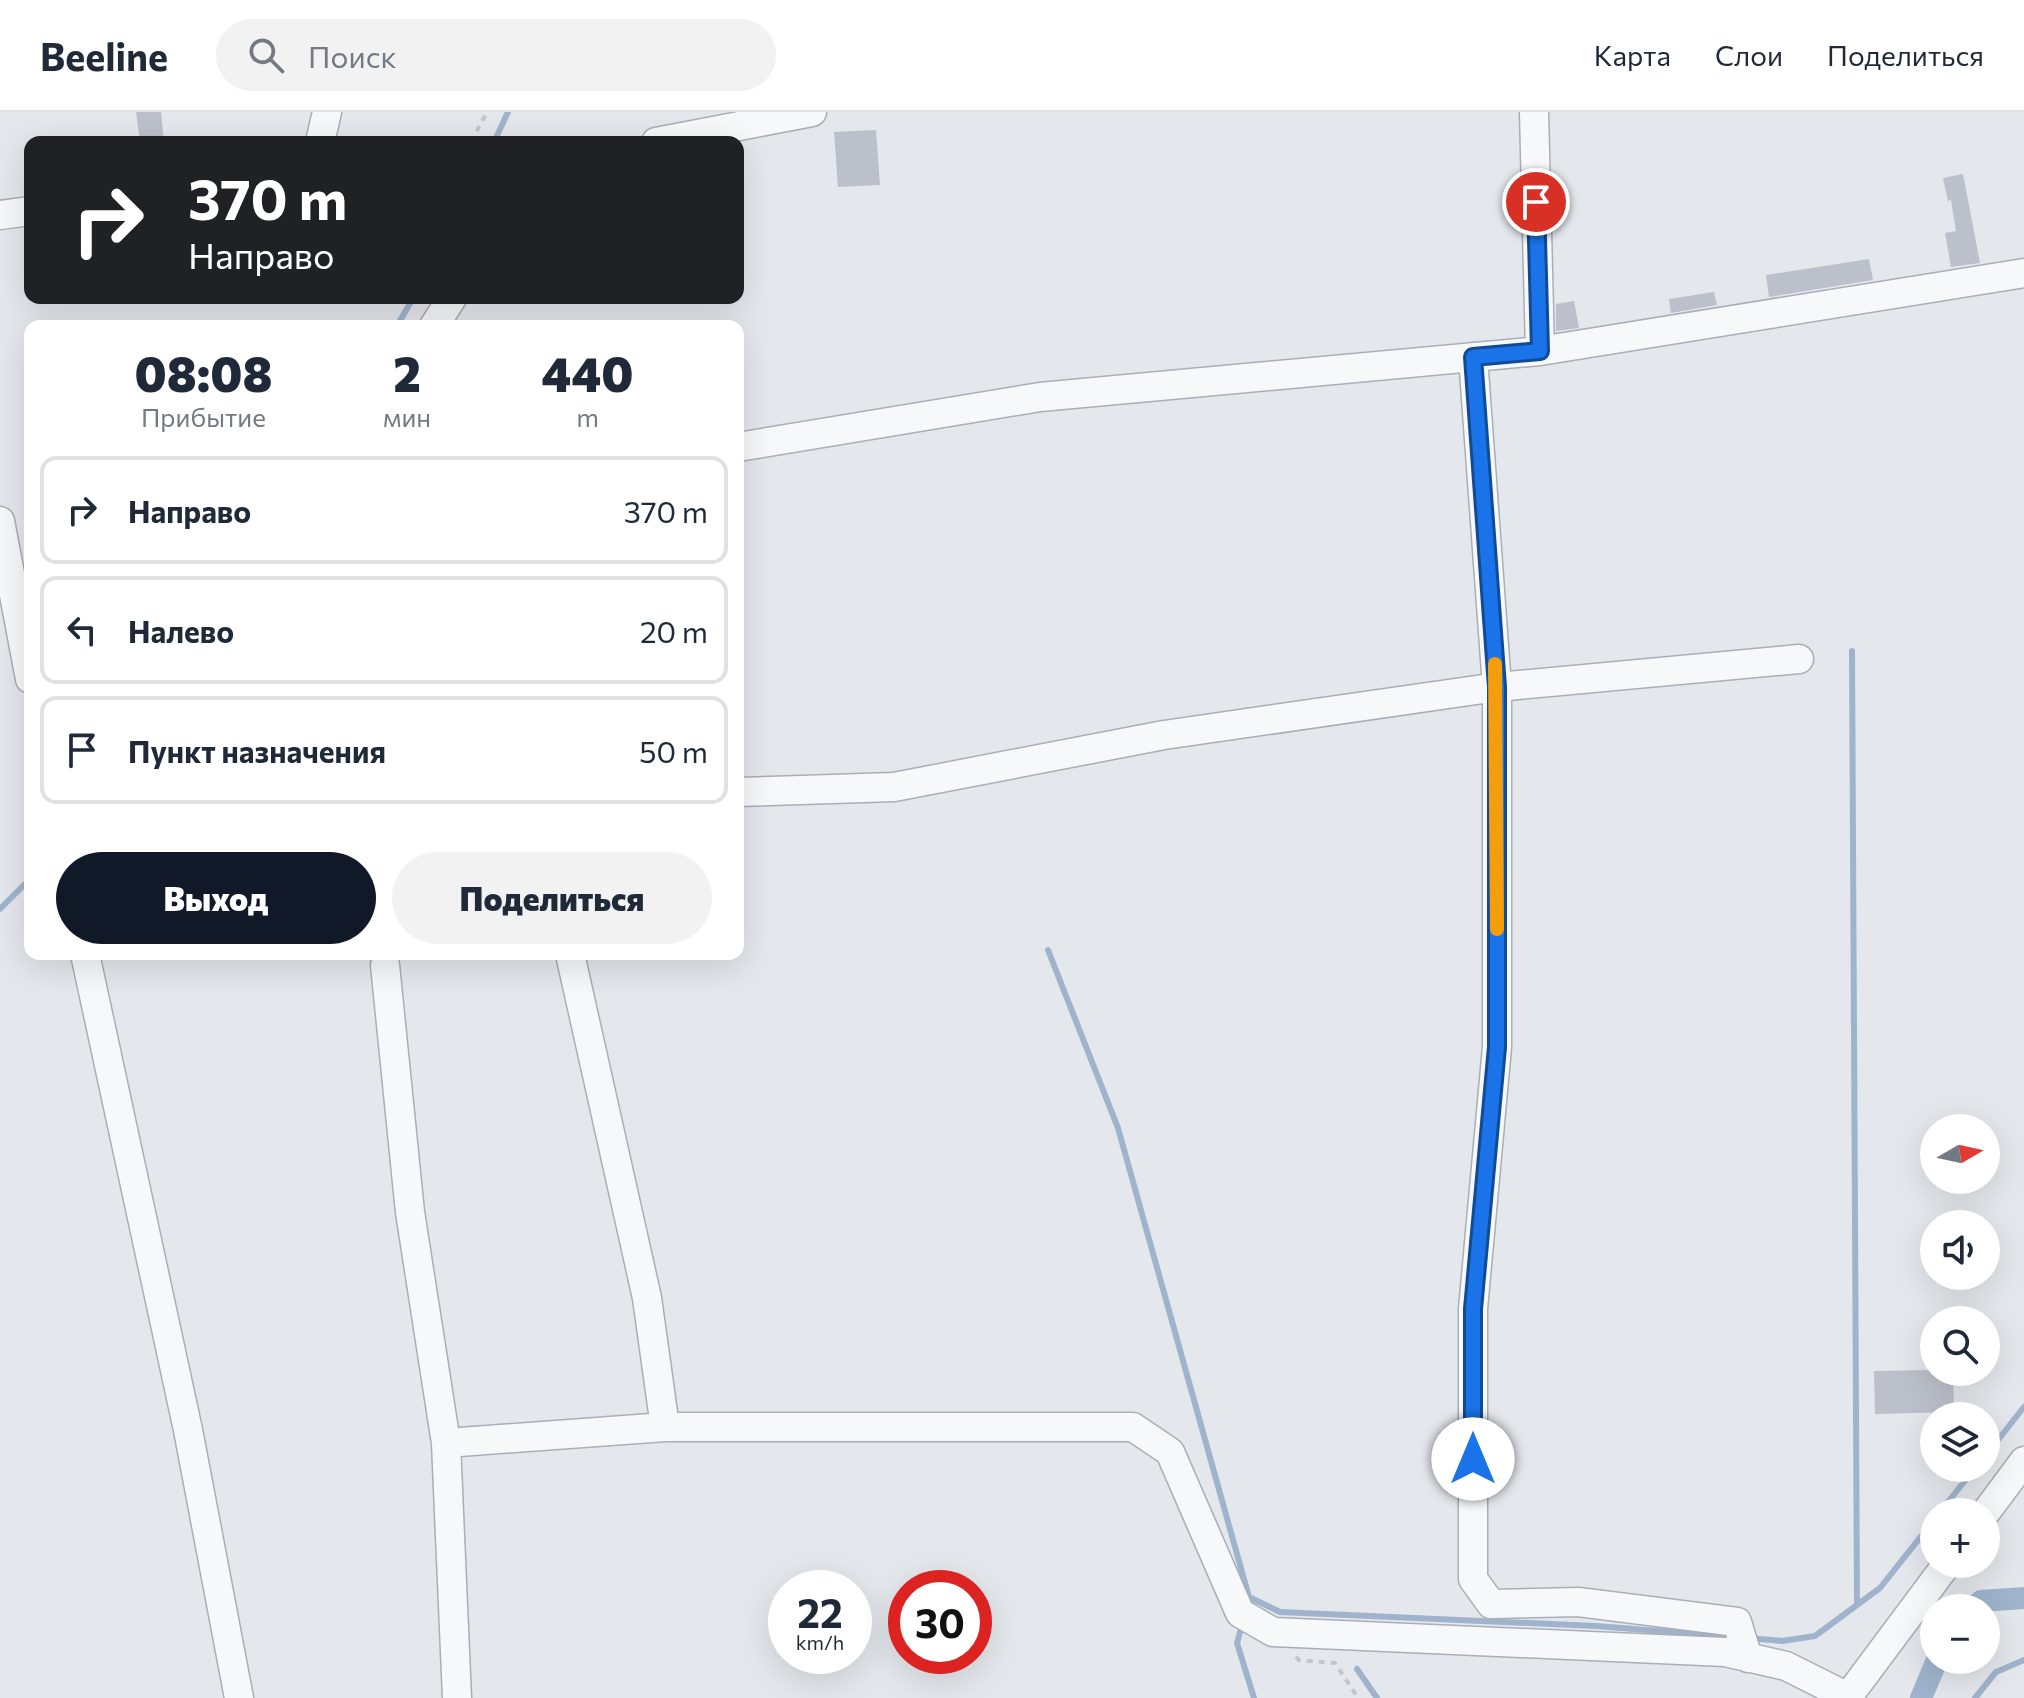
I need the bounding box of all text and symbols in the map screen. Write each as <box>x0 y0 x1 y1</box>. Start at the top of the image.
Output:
search box <box>216 19 776 91</box>
text: Beeline <box>40 32 168 79</box>
icon: search <box>244 33 288 77</box>
text: Поиск <box>308 37 397 74</box>
text: Карта <box>1594 38 1671 72</box>
text: Слои <box>1715 38 1783 72</box>
text: Поделиться <box>1827 38 1984 72</box>
text: 370 m <box>188 163 347 232</box>
icon: right <box>56 168 160 272</box>
pin <box>1502 168 1570 236</box>
icon: arrive <box>1514 180 1558 224</box>
text: Направо <box>188 232 334 276</box>
text: 08:08 <box>134 343 272 402</box>
text: 2 <box>393 343 421 402</box>
text: 440 <box>542 343 634 402</box>
text: Прибытие <box>141 401 266 432</box>
text: мин <box>383 401 431 432</box>
text: m <box>576 401 599 432</box>
icon: right <box>60 488 104 532</box>
text: Направо <box>128 492 251 529</box>
text: 370 m <box>624 492 708 529</box>
icon: left <box>60 608 104 652</box>
text: Налево <box>128 612 234 649</box>
text: 20 m <box>640 612 708 649</box>
icon: arrive <box>60 728 104 772</box>
text: Пункт назначения <box>128 732 386 769</box>
text: 50 m <box>639 732 708 769</box>
button: Выход <box>56 852 376 944</box>
button: Поделиться <box>392 852 712 944</box>
north arrow <box>1920 1114 2000 1194</box>
map controls <box>1920 1114 2000 1674</box>
button: sound <box>1920 1210 2000 1290</box>
button: search <box>1920 1306 2000 1386</box>
button: layers <box>1920 1402 2000 1482</box>
position arrow <box>1431 1417 1515 1501</box>
button: + <box>1920 1498 2000 1578</box>
speed limit sign: 30 <box>888 1570 992 1674</box>
text: 22 <box>797 1587 843 1636</box>
button: − <box>1920 1594 2000 1674</box>
text: km/h <box>796 1630 844 1654</box>

